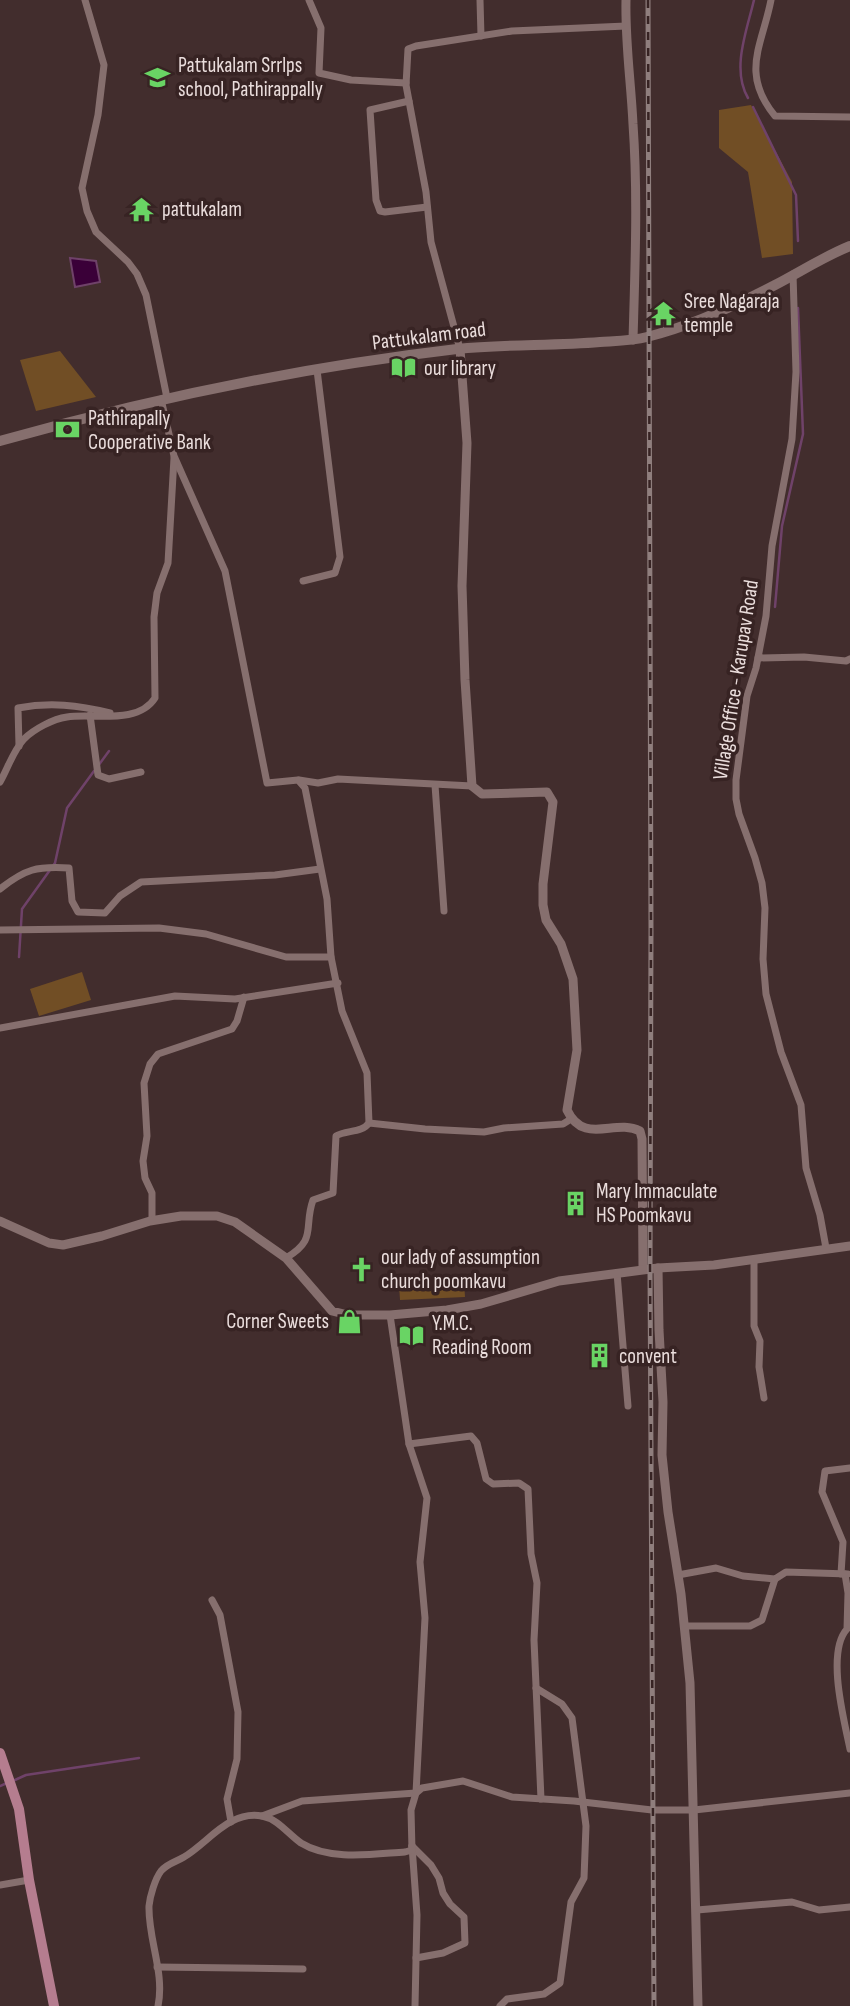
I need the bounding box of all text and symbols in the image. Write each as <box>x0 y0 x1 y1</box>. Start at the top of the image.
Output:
place label: Pattukalam Srrlps school, Pathirappally <box>178 53 323 102</box>
school or university icon: Pattukalam Srrlps school, Pathirappally <box>144 63 172 91</box>
temple icon: pattukalam <box>128 195 156 223</box>
place label: pattukalam <box>162 197 242 222</box>
place label: Sree Nagaraja temple <box>684 289 780 338</box>
temple icon: Sree Nagaraja temple <box>650 299 678 327</box>
street label: Pattukalam road <box>371 317 487 355</box>
library icon: our library <box>390 354 418 382</box>
place label: our library <box>424 356 496 381</box>
place label: Pathirapally Cooperative Bank <box>88 406 211 455</box>
bank icon: Pathirapally Cooperative Bank <box>54 416 82 444</box>
street label: Village Office - Karupav Road <box>708 578 764 782</box>
place label: Mary Immaculate HS Poomkavu <box>596 1179 717 1228</box>
building icon: Mary Immaculate HS Poomkavu <box>562 1189 590 1217</box>
place label: our lady of assumption church poomkavu <box>381 1245 540 1294</box>
church icon: our lady of assumption church poomkavu <box>347 1255 375 1283</box>
shop icon: Corner Sweets <box>335 1307 363 1335</box>
place label: Corner Sweets <box>226 1309 329 1334</box>
place label: Y.M.C. Reading Room <box>432 1311 532 1360</box>
library icon: Y.M.C. Reading Room <box>398 1321 426 1349</box>
building icon: convent <box>585 1342 613 1370</box>
place label: convent <box>619 1344 677 1369</box>

